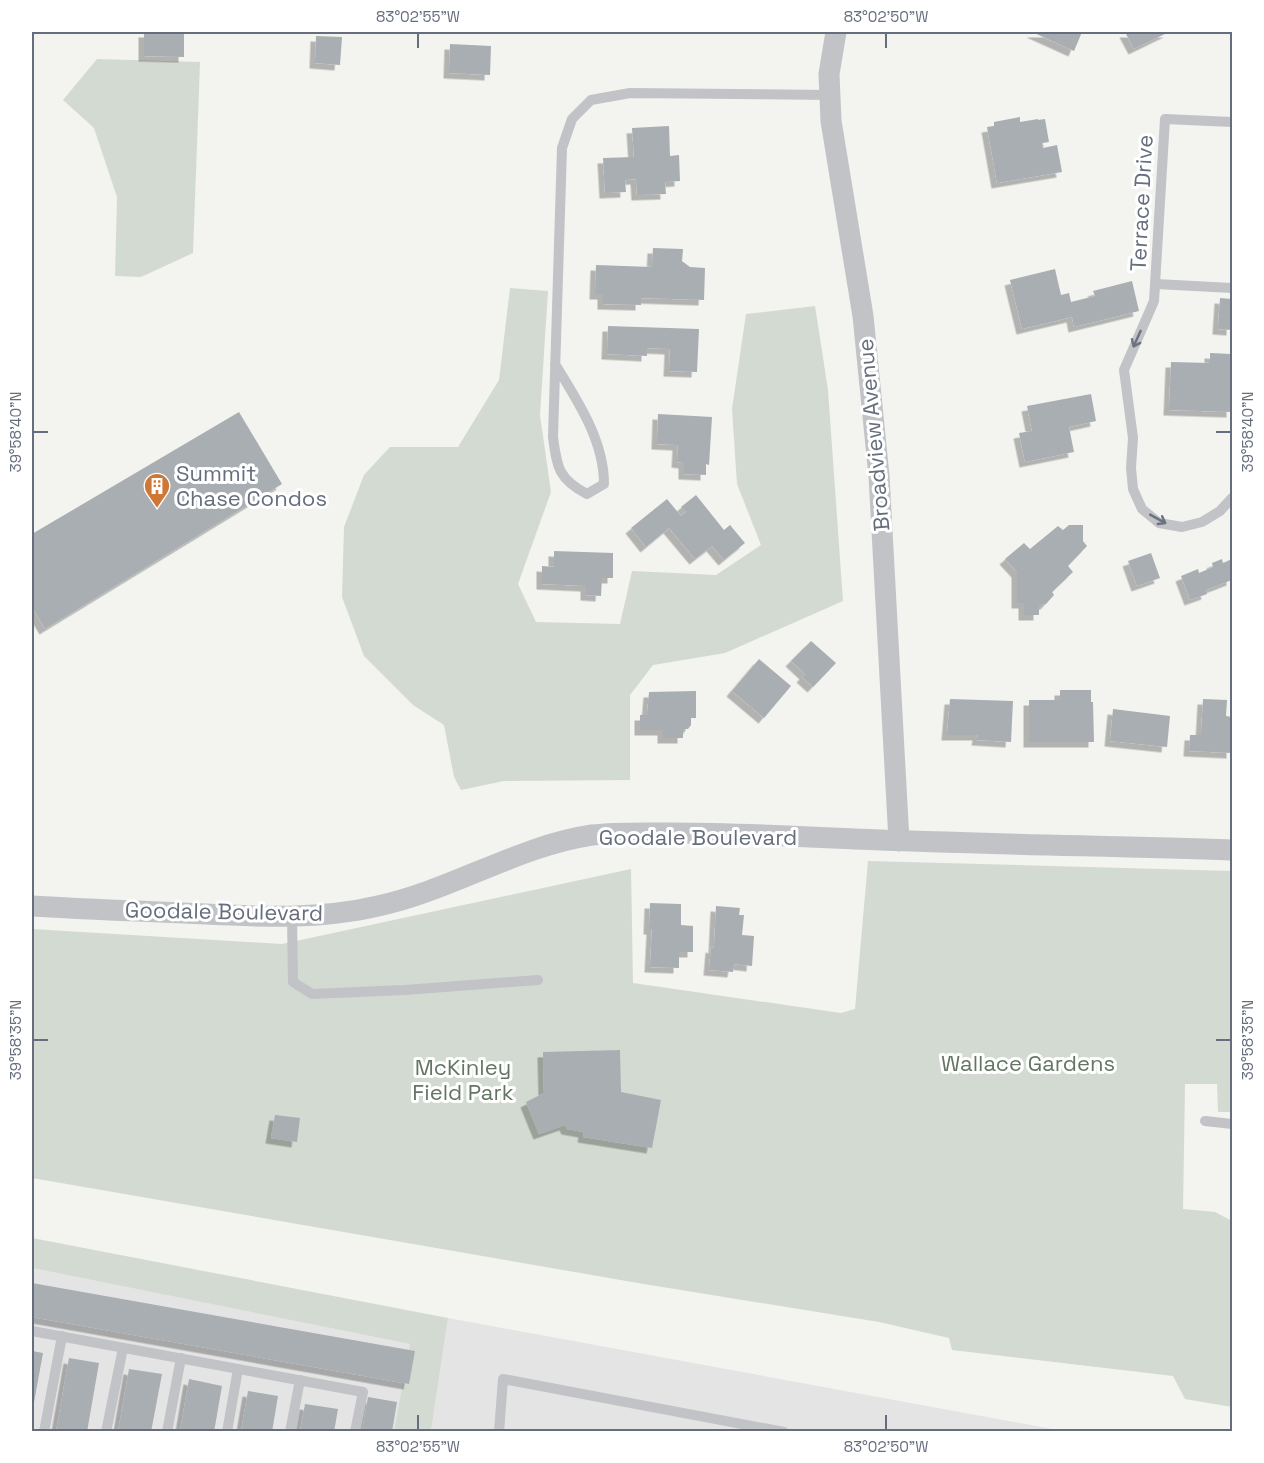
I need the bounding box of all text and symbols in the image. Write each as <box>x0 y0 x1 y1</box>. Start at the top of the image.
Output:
text: 83°02'55"W <box>376 7 460 26</box>
text: 83°02'50"W <box>844 7 928 26</box>
street label: Terrace Drive <box>1123 134 1159 272</box>
one-way arrow <box>1131 329 1142 348</box>
street label: Broadview Avenue <box>851 337 895 533</box>
text: 39°58'40"N <box>6 392 25 472</box>
text: 39°58'40"N <box>1238 392 1257 472</box>
place label: Summit Chase Condos <box>176 459 327 512</box>
building icon: Summit Chase Condos <box>142 471 172 509</box>
one-way arrow <box>1149 514 1167 526</box>
street label: Goodale Boulevard <box>599 823 797 851</box>
street label: Goodale Boulevard <box>125 895 323 927</box>
text: 39°58'35"N <box>6 1000 25 1080</box>
text: 39°58'35"N <box>1238 1000 1257 1080</box>
park label: Wallace Gardens <box>941 1049 1115 1077</box>
park label: McKinley Field Park <box>412 1053 514 1106</box>
text: 83°02'55"W <box>376 1437 460 1456</box>
text: 83°02'50"W <box>844 1437 928 1456</box>

